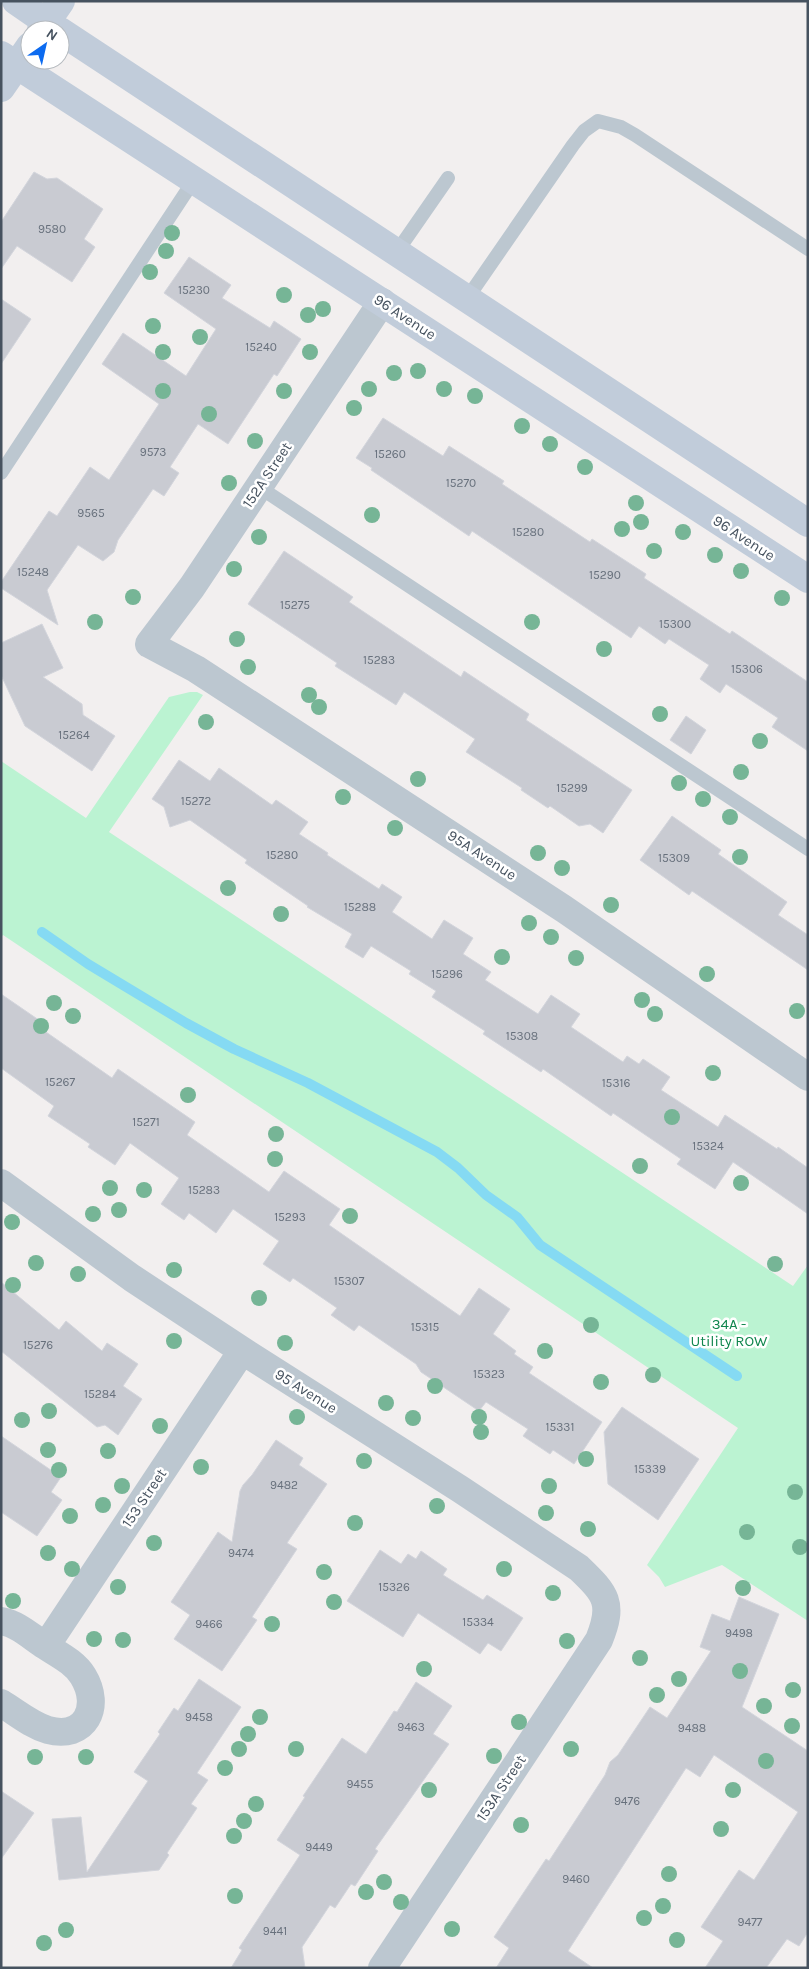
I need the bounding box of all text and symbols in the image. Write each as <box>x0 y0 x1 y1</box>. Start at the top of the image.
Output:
north arrow <box>20 20 70 70</box>
text: N <box>43 25 61 44</box>
house number: 9580 <box>38 222 66 236</box>
house number: 15230 <box>178 283 210 297</box>
street label: 96 Avenue <box>371 290 439 344</box>
house number: 15240 <box>245 340 277 354</box>
street label: 152A Street <box>238 438 296 511</box>
house number: 9573 <box>140 445 166 459</box>
house number: 15260 <box>374 447 406 461</box>
house number: 15270 <box>446 476 476 490</box>
house number: 9565 <box>77 506 105 520</box>
street label: 96 Avenue <box>710 511 778 565</box>
house number: 15280 <box>512 525 544 539</box>
house number: 15248 <box>17 565 49 579</box>
house number: 15290 <box>589 568 621 582</box>
house number: 15275 <box>280 598 310 612</box>
house number: 15300 <box>659 617 691 631</box>
house number: 15283 <box>363 653 395 667</box>
house number: 15306 <box>731 662 763 676</box>
house number: 15264 <box>58 728 90 742</box>
house number: 15299 <box>556 781 588 795</box>
house number: 15272 <box>181 794 211 808</box>
street label: 95A Avenue <box>444 826 520 884</box>
house number: 15280 <box>266 848 298 862</box>
house number: 15309 <box>658 851 690 865</box>
house number: 15288 <box>344 900 376 914</box>
house number: 15296 <box>431 967 463 981</box>
house number: 15308 <box>506 1029 538 1043</box>
house number: 15267 <box>45 1075 75 1089</box>
house number: 15316 <box>602 1076 630 1090</box>
house number: 15271 <box>132 1115 160 1129</box>
house number: 15324 <box>692 1139 724 1153</box>
house number: 15283 <box>188 1183 220 1197</box>
house number: 15293 <box>274 1210 306 1224</box>
house number: 15307 <box>334 1274 365 1288</box>
park label: 34A - Utility ROW <box>690 1315 768 1350</box>
house number: 15315 <box>411 1320 440 1334</box>
house number: 15276 <box>23 1338 53 1352</box>
street label: 95 Avenue <box>272 1365 340 1417</box>
house number: 15323 <box>473 1367 505 1381</box>
house number: 15284 <box>84 1387 116 1401</box>
house number: 15331 <box>546 1420 574 1434</box>
house number: 15339 <box>634 1462 666 1476</box>
street label: 153 Street <box>118 1465 170 1531</box>
house number: 9482 <box>270 1478 298 1492</box>
house number: 9474 <box>228 1546 254 1560</box>
house number: 15326 <box>378 1580 410 1594</box>
house number: 15334 <box>462 1615 494 1629</box>
house number: 9466 <box>195 1617 223 1631</box>
house number: 9498 <box>725 1626 753 1640</box>
house number: 9458 <box>185 1710 213 1724</box>
house number: 9463 <box>397 1720 425 1734</box>
house number: 9488 <box>678 1721 706 1735</box>
street label: 153A Street <box>472 1751 530 1824</box>
house number: 9455 <box>346 1777 374 1791</box>
house number: 9476 <box>614 1794 640 1808</box>
house number: 9449 <box>305 1840 333 1854</box>
house number: 9460 <box>562 1872 590 1886</box>
house number: 9477 <box>738 1915 763 1929</box>
house number: 9441 <box>263 1924 287 1938</box>

